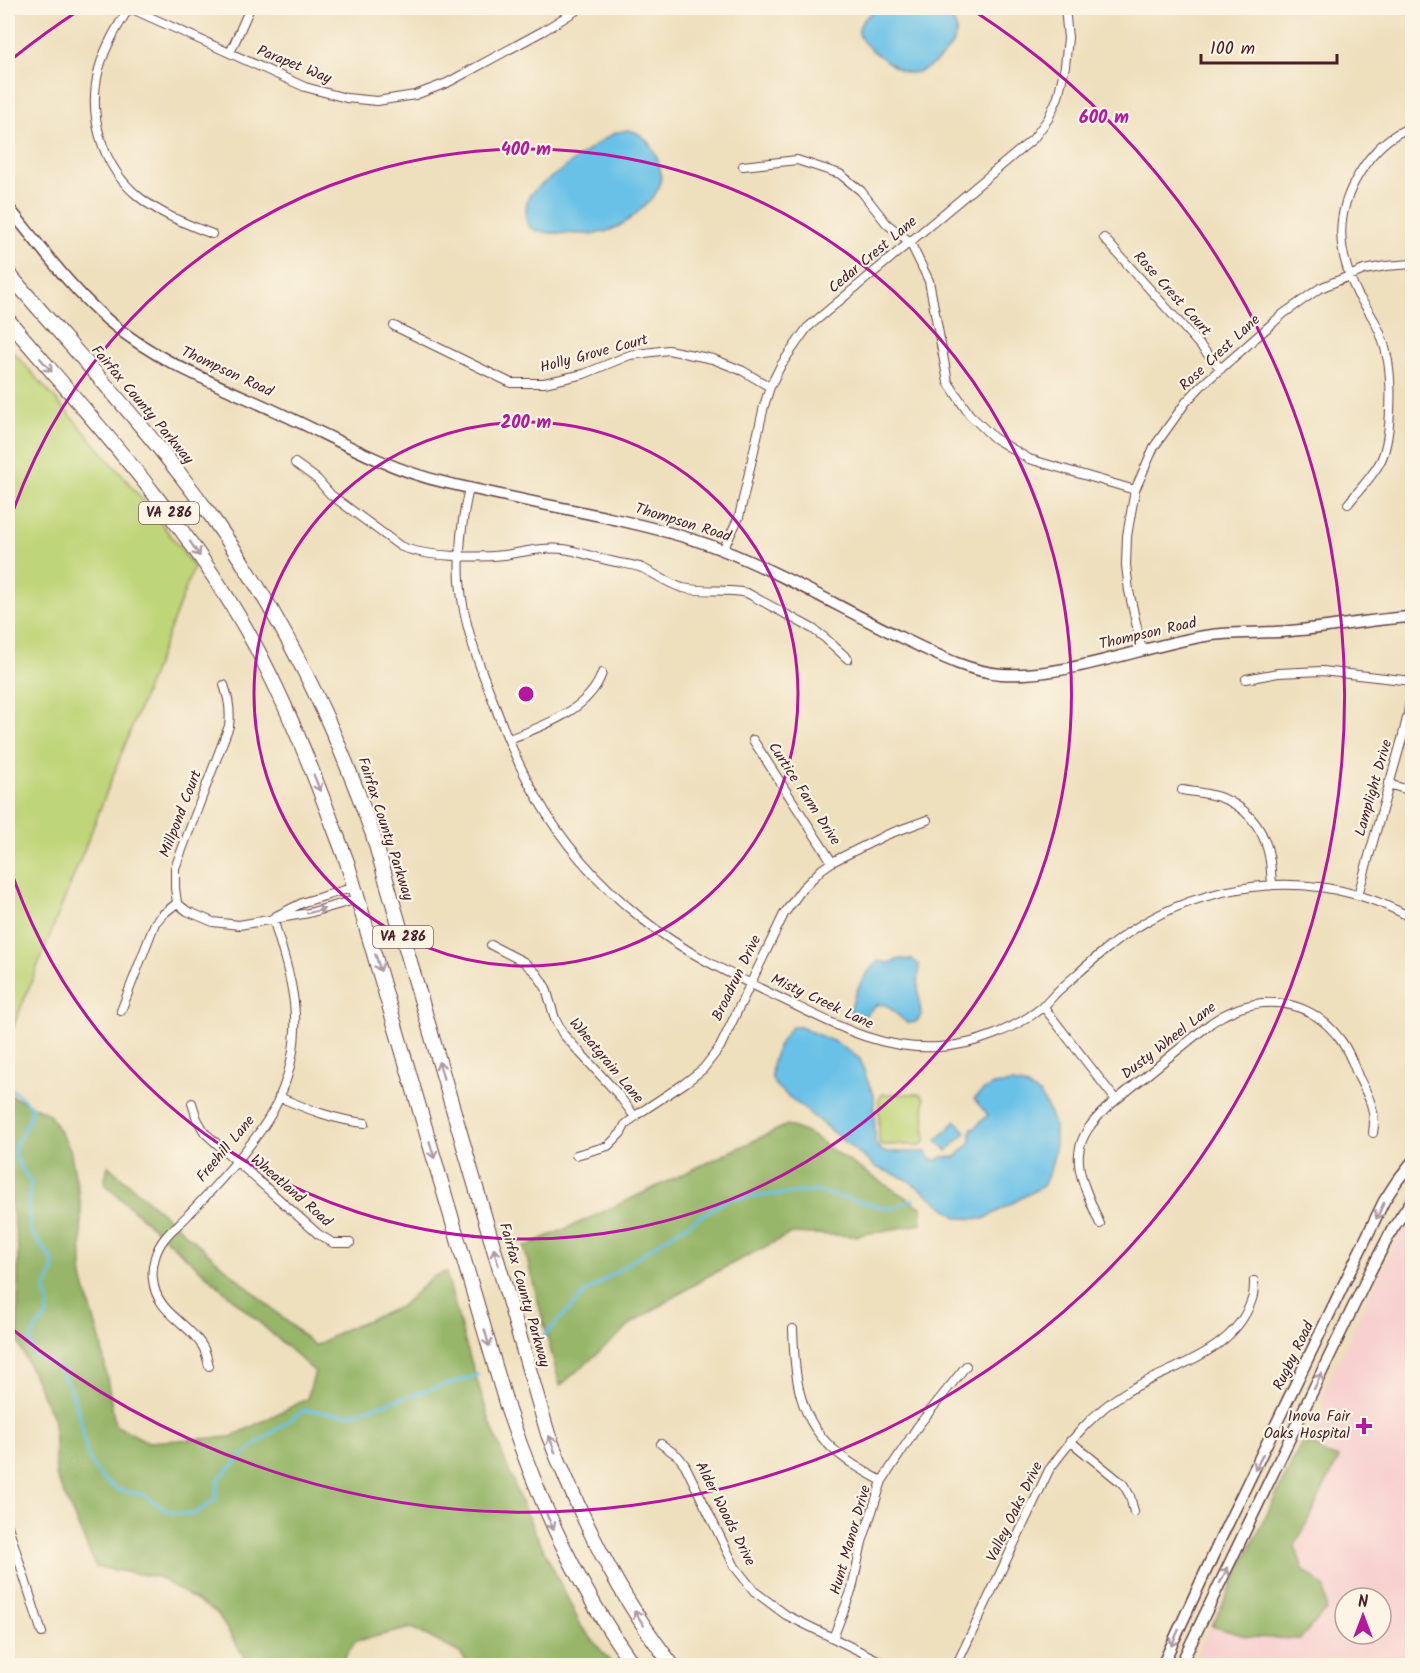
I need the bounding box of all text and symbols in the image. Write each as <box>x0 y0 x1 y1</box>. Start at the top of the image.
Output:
scale bar <box>1201 27 1338 65</box>
text: 100 m <box>1210 35 1255 64</box>
street label: Parapet Way <box>253 39 336 91</box>
text: 600 m <box>1079 104 1129 133</box>
text: 400 m <box>501 136 551 165</box>
street label: Cedar Crest Lane <box>823 210 923 300</box>
street label: Rose Crest Court <box>1127 246 1217 342</box>
street label: Rose Crest Lane <box>1174 309 1266 397</box>
street label: Holly Grove Court <box>537 328 651 380</box>
street label: Fairfax County Parkway <box>85 340 200 471</box>
street label: Thompson Road <box>177 340 278 404</box>
one-way arrow <box>39 357 53 372</box>
text: 200 m <box>501 409 552 438</box>
street label: Thompson Road <box>632 497 734 549</box>
road number: VA 286 <box>139 502 199 524</box>
one-way arrow <box>189 540 201 556</box>
street label: Thompson Road <box>1097 611 1200 657</box>
centre of rings <box>516 684 536 704</box>
street label: Lamplight Drive <box>1349 736 1399 839</box>
street label: Curtice Farm Drive <box>762 738 847 851</box>
street label: Fairfax County Parkway <box>350 754 420 905</box>
street label: Millpond Court <box>153 767 209 861</box>
one-way arrow <box>313 774 324 792</box>
one-way arrow <box>306 905 325 916</box>
road number: VA 286 <box>373 926 433 948</box>
street label: Broadrun Drive <box>706 931 768 1025</box>
one-way arrow <box>373 953 384 972</box>
street label: Misty Creek Lane <box>767 968 878 1036</box>
street label: Dusty Wheel Lane <box>1116 996 1222 1086</box>
street label: Wheatgrain Lane <box>563 1013 649 1110</box>
one-way arrow <box>435 1061 447 1080</box>
street label: Freehill Lane <box>191 1110 261 1188</box>
one-way arrow <box>427 1140 438 1159</box>
street label: Wheatland Road <box>245 1149 338 1234</box>
one-way arrow <box>1373 1201 1385 1219</box>
street label: Fairfax County Parkway <box>492 1220 556 1371</box>
one-way arrow <box>489 1248 501 1267</box>
street label: Rugby Road <box>1267 1317 1321 1395</box>
one-way arrow <box>482 1328 493 1347</box>
one-way arrow <box>1312 1372 1324 1390</box>
place label: Inova Fair Oaks Hospital <box>1264 1405 1351 1446</box>
marker: Inova Fair Oaks Hospital <box>1355 1417 1373 1435</box>
one-way arrow <box>546 1435 557 1454</box>
one-way arrow <box>1252 1452 1264 1470</box>
street label: Valley Oaks Drive <box>980 1457 1050 1566</box>
street label: Alder Woods Drive <box>688 1458 762 1571</box>
street label: Hunt Manor Drive <box>824 1482 878 1598</box>
one-way arrow <box>545 1512 557 1530</box>
one-way arrow <box>1218 1566 1230 1584</box>
north arrow <box>1333 1586 1393 1646</box>
text: N <box>1358 1590 1368 1615</box>
one-way arrow <box>633 1610 645 1626</box>
one-way arrow <box>1168 1628 1180 1646</box>

